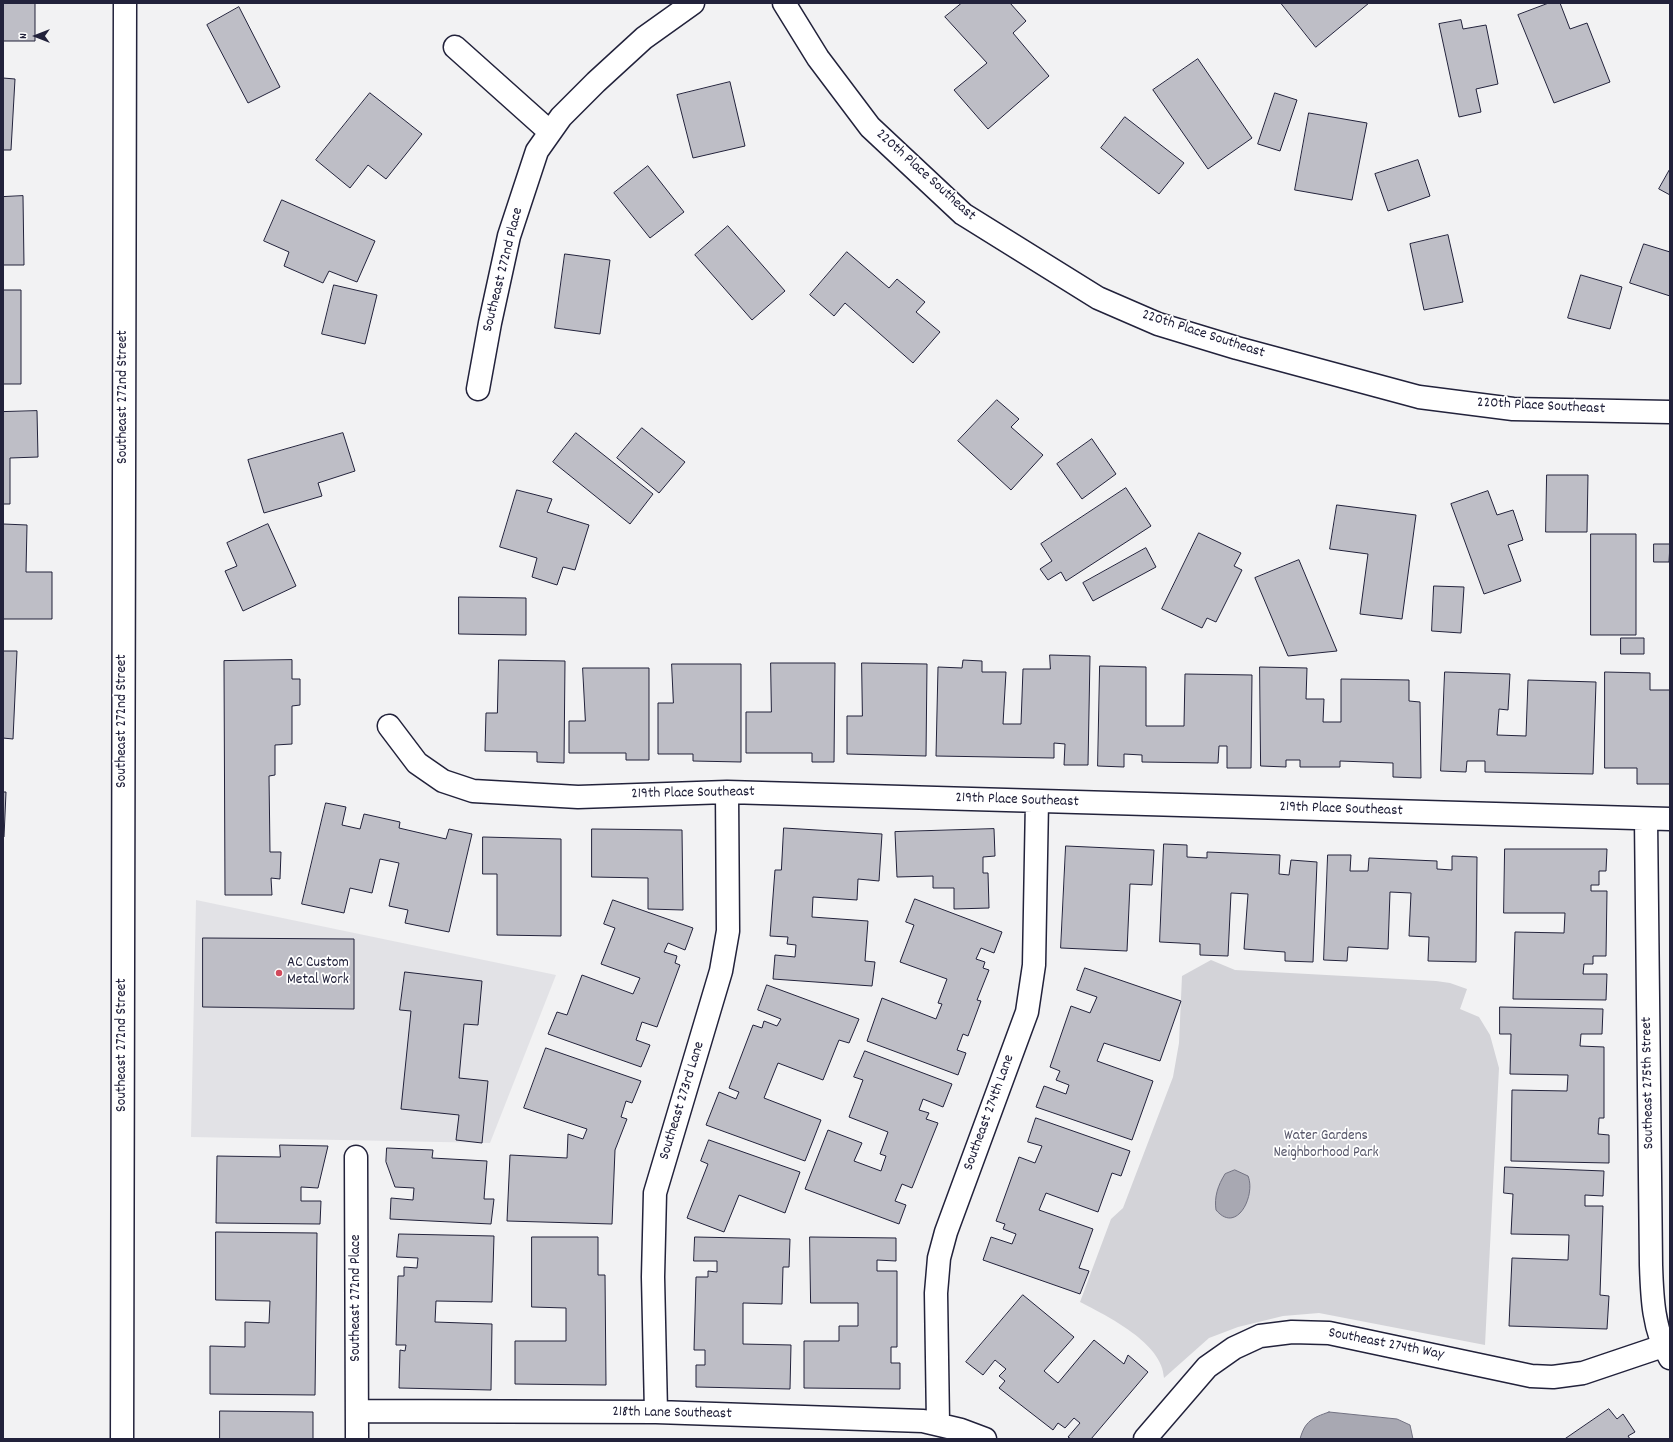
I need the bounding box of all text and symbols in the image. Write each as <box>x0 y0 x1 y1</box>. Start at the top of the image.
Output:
north arrow <box>16 16 56 56</box>
text: N <box>16 33 32 39</box>
street label: 220th Place Southeast <box>871 126 979 226</box>
street label: Southeast 272nd Place <box>480 206 528 334</box>
street label: 220th Place Southeast <box>1139 307 1267 363</box>
street label: Southeast 272nd Street <box>115 330 133 464</box>
street label: 220th Place Southeast <box>1476 395 1606 419</box>
street label: Southeast 272nd Street <box>114 654 132 788</box>
street label: 219th Place Southeast <box>631 784 755 804</box>
street label: 219th Place Southeast <box>955 790 1079 812</box>
street label: 219th Place Southeast <box>1279 799 1403 821</box>
place label: AC Custom Metal Work <box>287 955 349 990</box>
marker: AC Custom Metal Work <box>274 968 284 978</box>
street label: Southeast 272nd Street <box>114 978 132 1112</box>
street label: Southeast 275th Street <box>1639 1017 1659 1149</box>
street label: Southeast 273rd Lane <box>656 1040 710 1162</box>
street label: Southeast 274th Lane <box>961 1053 1019 1173</box>
park label: Water Gardens Neighborhood Park <box>1273 1128 1379 1163</box>
street label: Southeast 272nd Place <box>348 1234 366 1362</box>
street label: Southeast 274th Way <box>1327 1325 1445 1365</box>
street label: 218th Lane Southeast <box>612 1404 732 1424</box>

